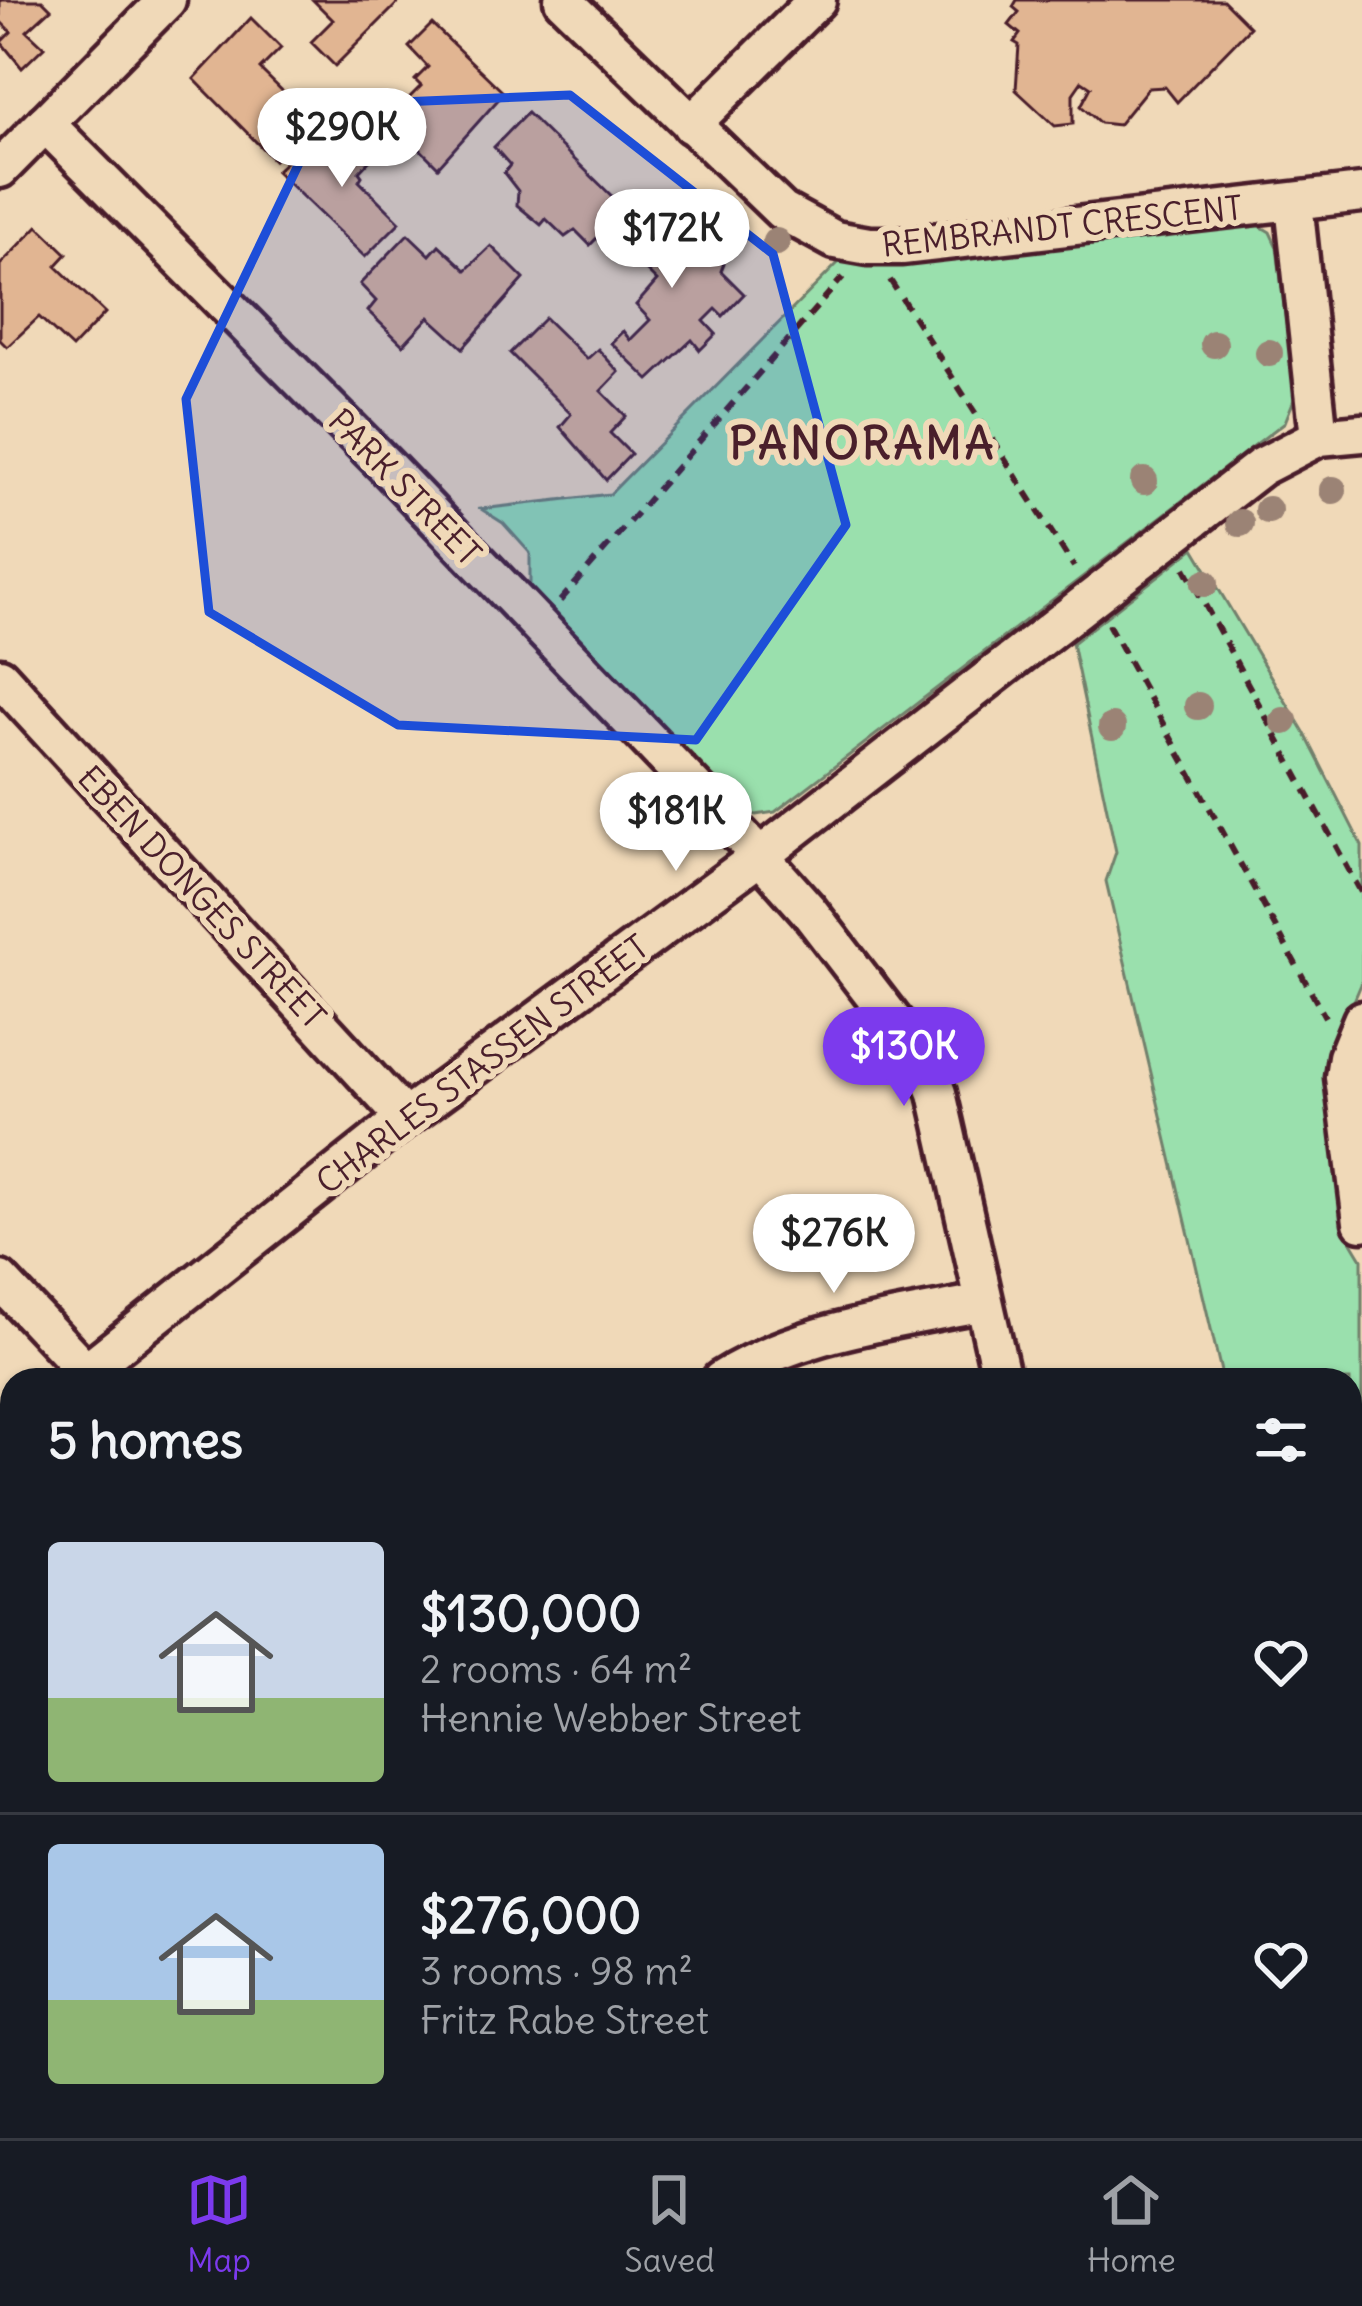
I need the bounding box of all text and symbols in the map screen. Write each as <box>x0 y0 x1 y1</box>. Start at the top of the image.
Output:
pin: $290K <box>258 88 426 190</box>
text: $290K <box>284 102 400 151</box>
street label: REMBRANDT CRESCENT <box>880 186 1244 266</box>
pin: $172K <box>588 189 756 291</box>
text: $172K <box>621 203 723 252</box>
street label: PARK STREET <box>320 400 490 574</box>
district label: PANORAMA <box>729 415 997 471</box>
street label: EBEN DONGES STREET <box>69 757 335 1037</box>
pin: $181K <box>592 772 760 874</box>
text: $181K <box>627 786 725 835</box>
street label: CHARLES STASSEN STREET <box>308 925 656 1203</box>
pin: $130K <box>820 1007 988 1109</box>
text: $130K <box>850 1021 958 1070</box>
pin: $276K <box>750 1194 918 1296</box>
text: $276K <box>780 1208 888 1257</box>
icon: filters <box>1248 1407 1314 1473</box>
text: 5 homes <box>48 1408 243 1472</box>
text: $130,000 <box>420 1581 642 1645</box>
icon: home <box>144 1590 288 1734</box>
icon: heart <box>1248 1629 1314 1695</box>
text: 2 rooms · 64 m² <box>420 1645 692 1694</box>
text: Hennie Webber Street <box>420 1694 801 1743</box>
text: $276,000 <box>420 1883 641 1947</box>
icon: home <box>144 1892 288 2036</box>
icon: heart <box>1248 1931 1314 1997</box>
text: 3 rooms · 98 m² <box>420 1947 693 1996</box>
text: Fritz Rabe Street <box>420 1996 709 2045</box>
tab: Map <box>186 2167 252 2281</box>
tab: Saved <box>624 2167 715 2281</box>
tab: Home <box>1087 2167 1176 2281</box>

